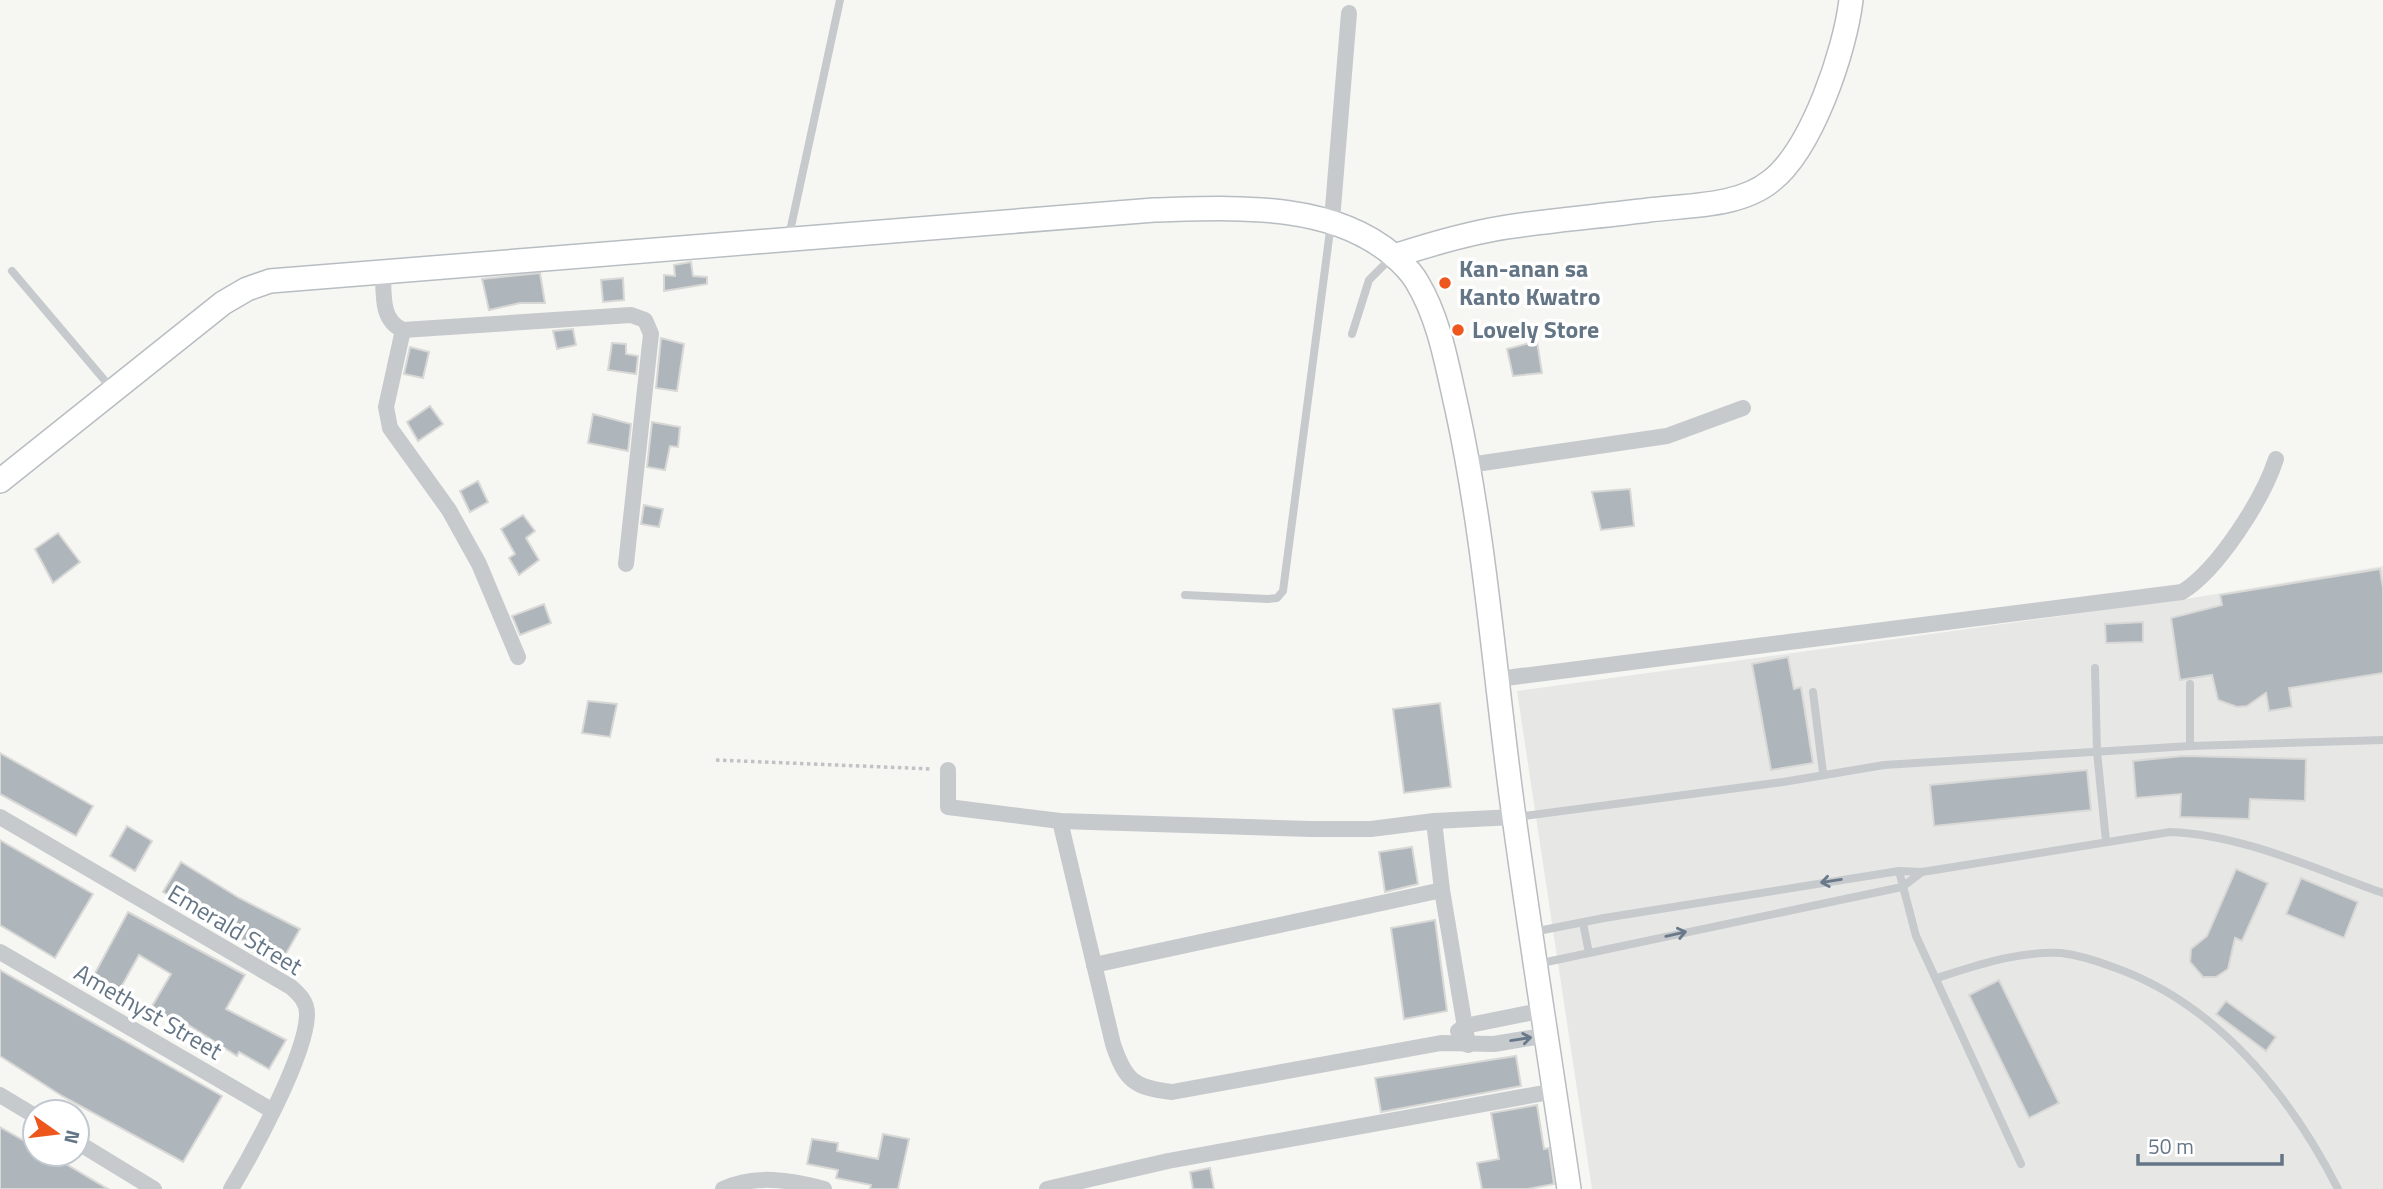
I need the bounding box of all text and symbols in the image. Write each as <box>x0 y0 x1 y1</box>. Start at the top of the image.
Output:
place label: Kan-anan sa Kanto Kwatro <box>1459 250 1600 314</box>
marker: Kan-anan sa Kanto Kwatro <box>1437 275 1453 291</box>
place label: Lovely Store <box>1472 311 1599 347</box>
marker: Lovely Store <box>1450 322 1466 338</box>
street label: Emerald Street <box>161 875 310 984</box>
one-way arrow <box>1820 875 1843 888</box>
one-way arrow <box>1664 927 1687 941</box>
street label: Amethyst Street <box>68 954 230 1068</box>
one-way arrow <box>1509 1032 1532 1045</box>
north arrow <box>21 1098 91 1168</box>
scale bar <box>2138 1122 2282 1166</box>
text: N <box>57 1127 89 1147</box>
text: 50 m <box>2148 1130 2194 1162</box>

